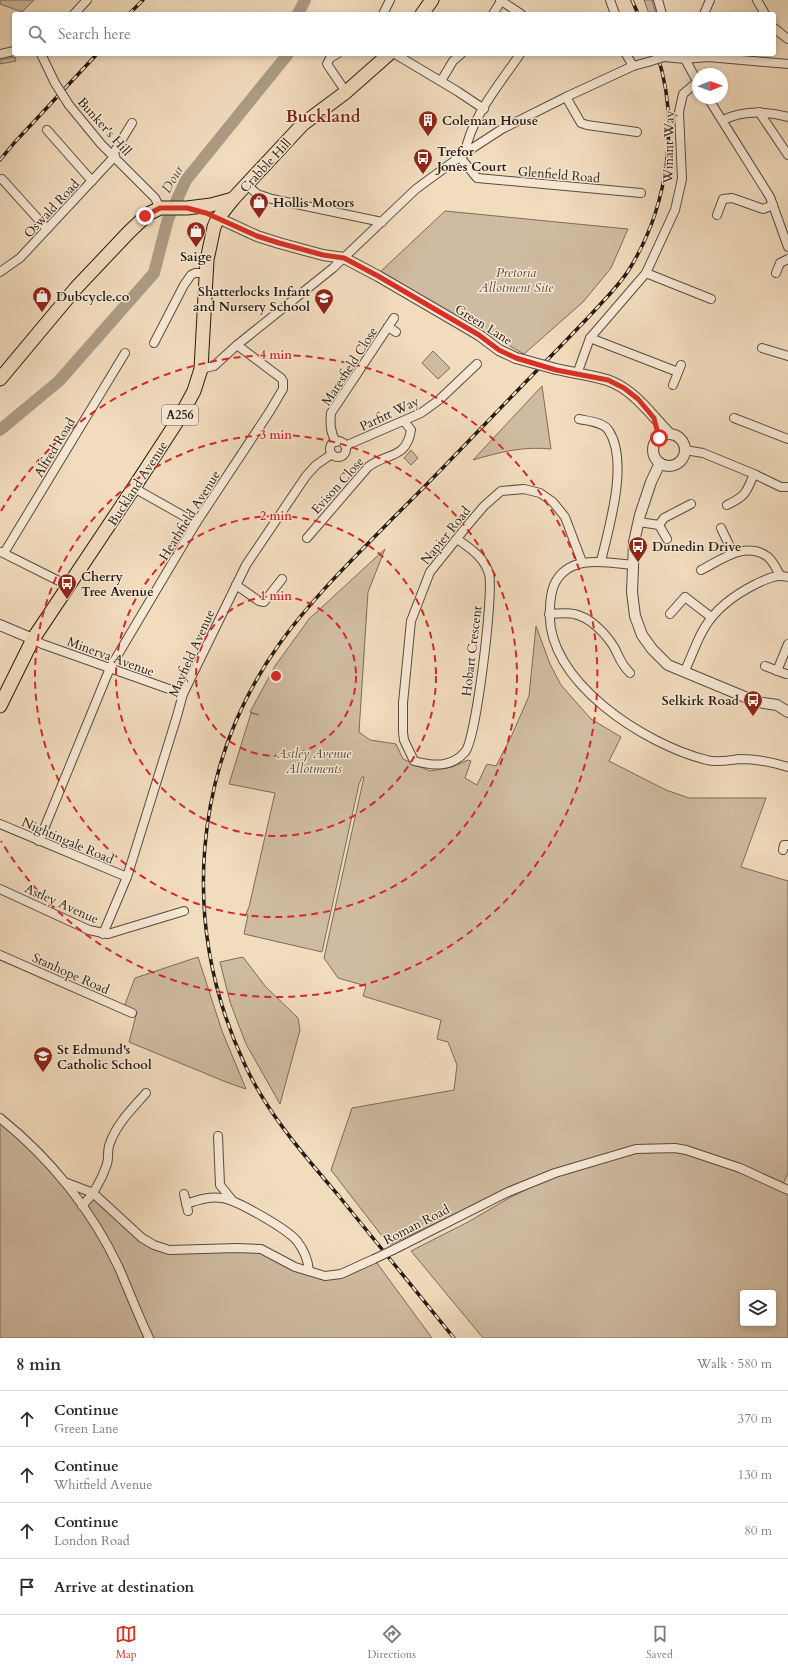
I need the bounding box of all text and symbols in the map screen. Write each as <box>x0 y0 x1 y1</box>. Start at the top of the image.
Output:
search box <box>12 12 776 56</box>
icon: search <box>26 23 48 45</box>
text: Search here <box>58 24 131 44</box>
north arrow <box>692 68 728 104</box>
street label: Bunker's Hill <box>73 94 136 160</box>
district label: Buckland <box>285 105 361 128</box>
building icon: Coleman House <box>417 109 439 137</box>
street label: Winant Way <box>659 110 679 185</box>
place label: Coleman House <box>442 112 538 130</box>
street label: Crabble Hill <box>236 134 296 197</box>
place label: Trefor Jones Court <box>435 143 507 176</box>
bus stop icon: Trefor Jones Court <box>412 147 434 175</box>
water label: Dour <box>157 161 188 197</box>
street label: Glenfield Road <box>517 162 601 188</box>
street label: Oswald Road <box>20 175 84 242</box>
shop icon: Hollis Motors <box>248 191 270 219</box>
place label: Hollis Motors <box>273 194 355 212</box>
route end <box>136 207 154 225</box>
shop icon: Saige <box>185 220 207 248</box>
place label: Saige <box>180 248 212 266</box>
park label: Pretoria Allotment Site <box>478 264 554 297</box>
place label: Shatterlocks Infant and Nursery School <box>193 283 310 316</box>
shop icon: Dubcycle.co <box>31 285 53 313</box>
school or university icon: Shatterlocks Infant and Nursery School <box>313 287 335 315</box>
place label: Dubcycle.co <box>56 288 130 306</box>
street label: Green Lane <box>451 300 516 350</box>
street label: Maresfield Close <box>318 324 382 409</box>
text: 4 min <box>260 347 292 363</box>
street label: Parfitt Way <box>357 392 422 436</box>
road number: A256 <box>162 405 198 425</box>
street label: Alfred Road <box>30 414 80 481</box>
text: 3 min <box>260 427 292 443</box>
route start <box>650 429 668 447</box>
street label: Buckland Avenue <box>104 438 172 529</box>
street label: Evison Close <box>307 453 368 518</box>
street label: Heathfield Avenue <box>155 467 225 564</box>
street label: Napier Road <box>417 503 475 568</box>
text: 2 min <box>260 508 292 524</box>
bus stop icon: Dunedin Drive <box>627 535 649 563</box>
place label: Dunedin Drive <box>652 538 741 556</box>
place label: Cherry Tree Avenue <box>81 568 154 601</box>
bus stop icon: Cherry Tree Avenue <box>56 572 78 600</box>
text: 1 min <box>260 588 292 604</box>
street label: Hobart Crescent <box>458 605 486 697</box>
street label: Mayfield Avenue <box>165 607 219 700</box>
street label: Minerva Avenue <box>64 633 157 681</box>
centre of rings <box>269 669 283 683</box>
bus stop icon: Selkirk Road <box>742 689 764 717</box>
place label: Selkirk Road <box>662 692 740 710</box>
park label: Astley Avenue Allotments <box>276 745 352 778</box>
street label: Nightingale Road <box>19 813 117 868</box>
street label: Astley Avenue <box>22 880 102 928</box>
street label: Stanhope Road <box>29 949 112 999</box>
place label: St Edmund's Catholic School <box>57 1041 152 1074</box>
school or university icon: St Edmund's Catholic School <box>32 1045 54 1073</box>
street label: Roman Road <box>380 1200 453 1249</box>
map controls <box>740 1290 776 1326</box>
button: layers <box>740 1290 776 1326</box>
text: 8 min <box>16 1353 61 1376</box>
text: Walk · 580 m <box>697 1355 772 1373</box>
text: Continue <box>54 1400 119 1420</box>
icon: ahead <box>16 1408 38 1430</box>
text: 370 m <box>738 1410 772 1428</box>
text: Green Lane <box>54 1420 119 1438</box>
text: Continue <box>54 1456 119 1476</box>
icon: ahead <box>16 1464 38 1486</box>
text: 130 m <box>738 1466 772 1484</box>
text: Whitfield Avenue <box>54 1476 152 1494</box>
text: Continue <box>54 1512 119 1532</box>
icon: ahead <box>16 1520 38 1542</box>
text: 80 m <box>744 1522 772 1540</box>
text: London Road <box>54 1532 130 1550</box>
icon: arrive <box>16 1576 38 1598</box>
text: Arrive at destination <box>54 1577 194 1597</box>
tab: Map <box>115 1623 137 1662</box>
tab: Directions <box>367 1623 416 1662</box>
tab: Saved <box>646 1623 673 1662</box>

